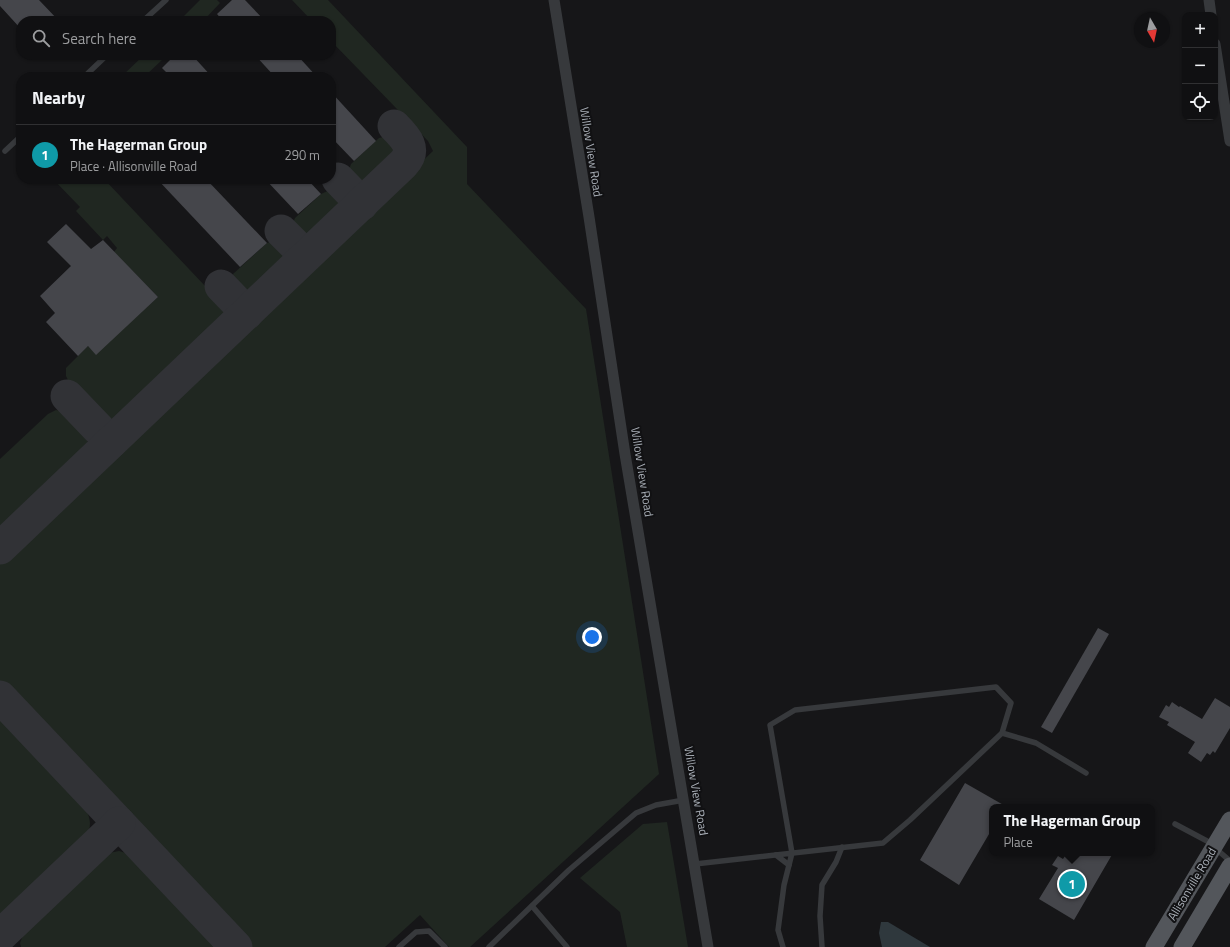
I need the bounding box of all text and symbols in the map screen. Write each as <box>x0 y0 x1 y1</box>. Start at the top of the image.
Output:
north arrow <box>1134 12 1170 48</box>
map controls <box>1182 12 1218 120</box>
button: + <box>1182 12 1218 48</box>
search box <box>16 16 336 60</box>
icon: search <box>30 27 52 49</box>
text: Search here <box>62 27 136 50</box>
button: − <box>1182 48 1218 84</box>
button: locate <box>1182 84 1218 120</box>
text: Nearby <box>32 85 85 111</box>
street label: Willow View Road <box>575 106 608 198</box>
text: The Hagerman Group <box>70 133 207 156</box>
text: 1 <box>41 145 49 165</box>
text: 290 m <box>284 145 320 165</box>
text: Place · Allisonville Road <box>70 156 197 176</box>
street label: Willow View Road <box>626 426 659 518</box>
your location <box>582 627 602 647</box>
street label: Willow View Road <box>679 745 714 837</box>
popup <box>989 804 1155 856</box>
text: The Hagerman Group <box>1003 809 1141 832</box>
text: Place <box>1003 832 1033 852</box>
street label: Allisonville Road <box>1162 844 1221 924</box>
pin: 1 <box>1059 869 1085 899</box>

